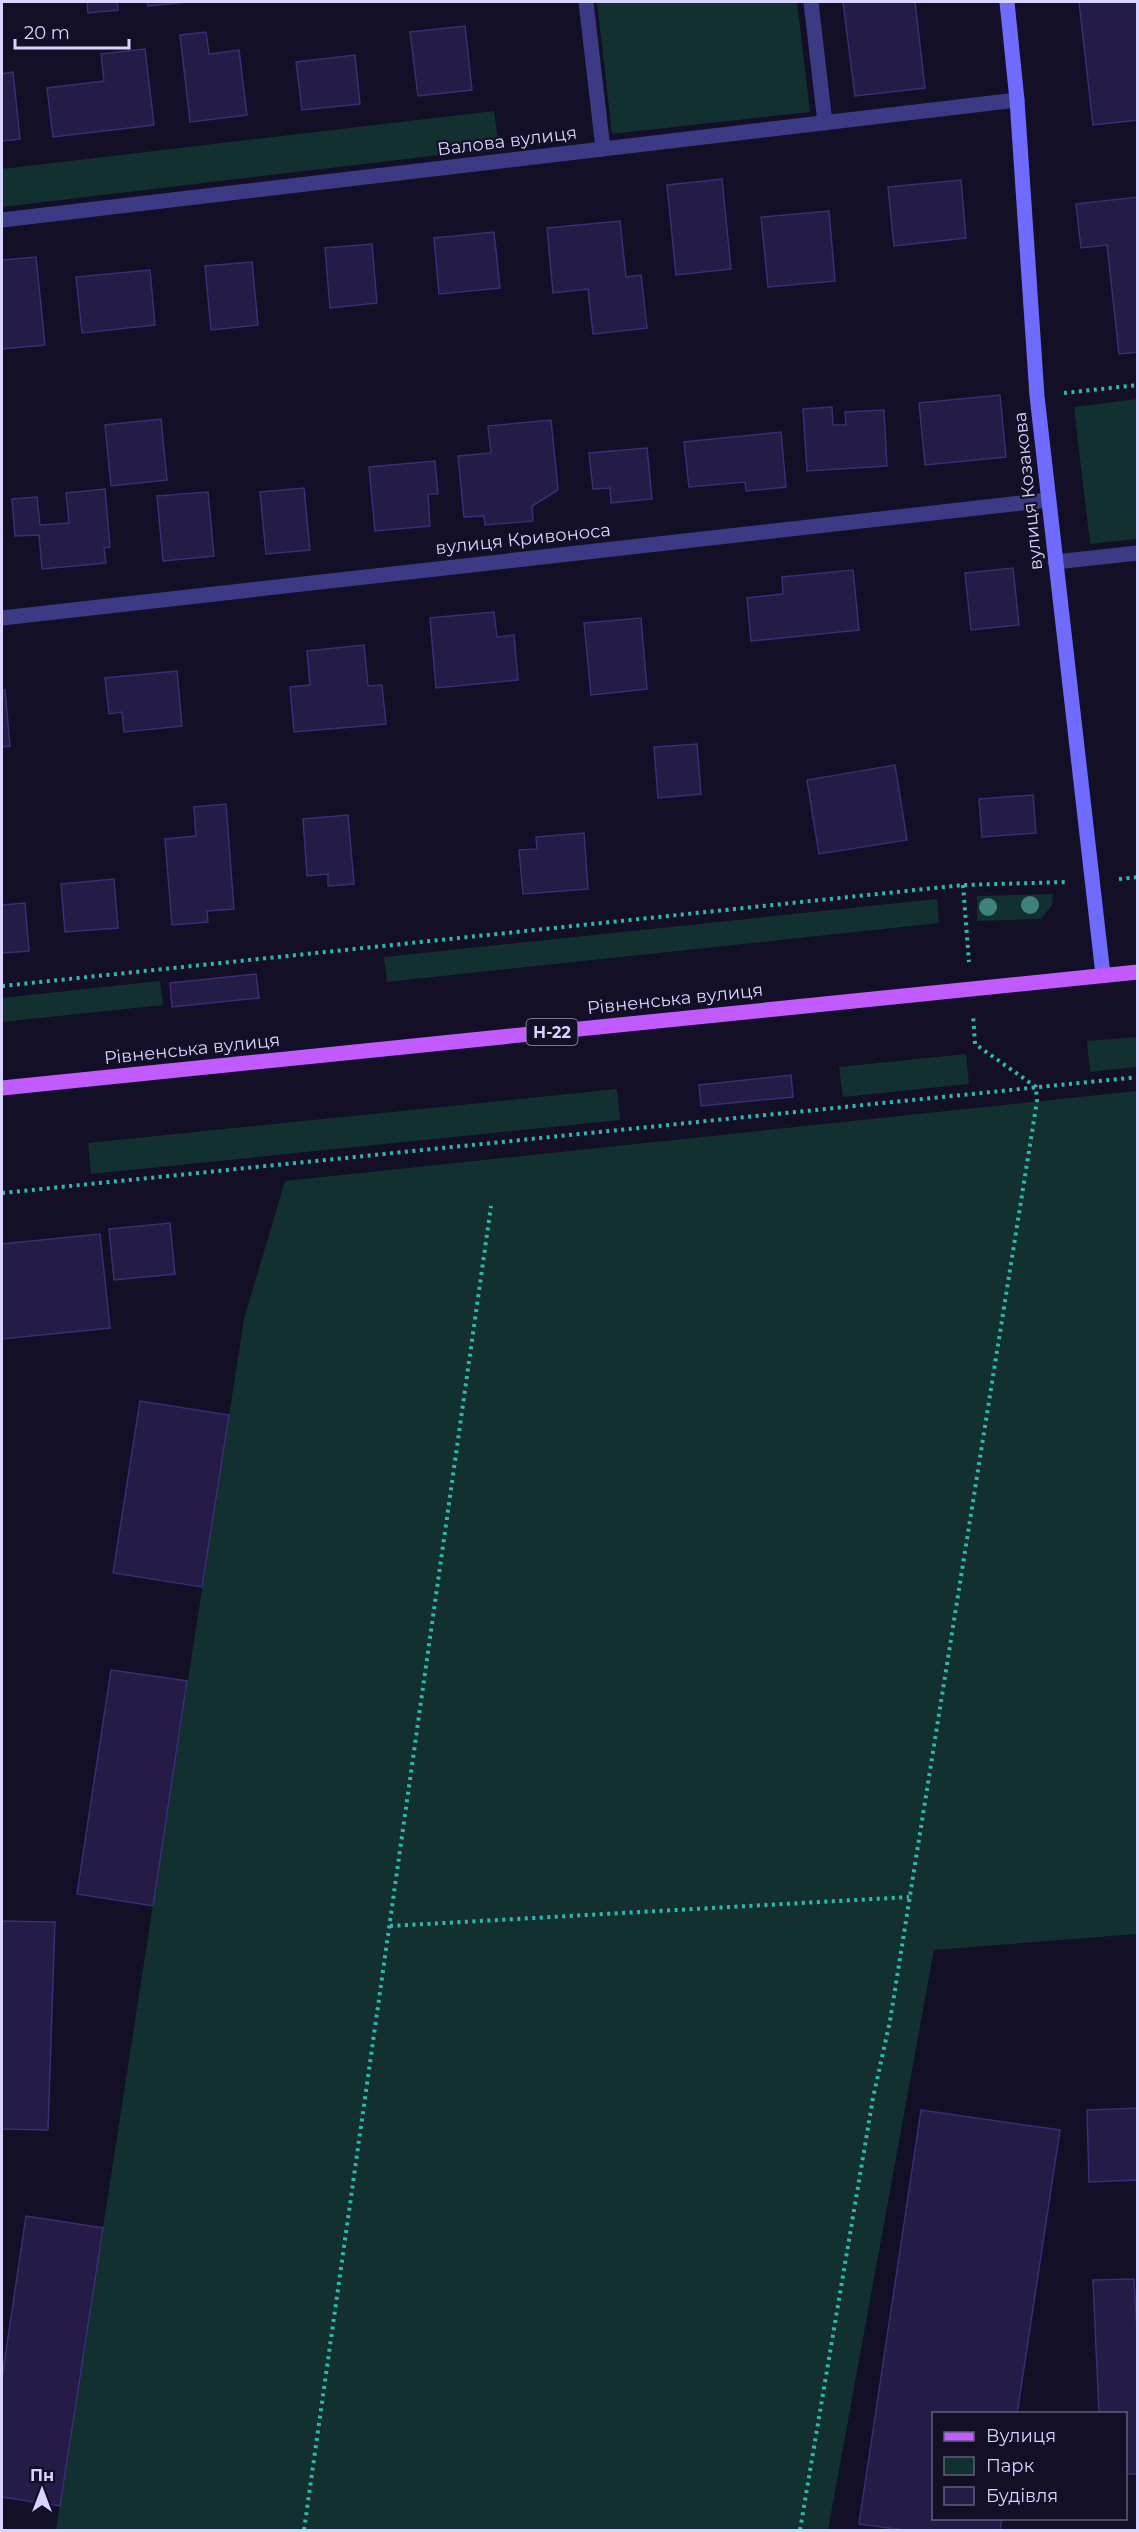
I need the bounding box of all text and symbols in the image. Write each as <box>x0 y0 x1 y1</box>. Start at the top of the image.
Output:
scale bar <box>15 12 129 50</box>
text: 20 m <box>24 22 70 44</box>
street label: Валова вулиця <box>436 122 578 160</box>
street label: вулиця Козакова <box>1009 411 1047 571</box>
street label: вулиця Кривоноса <box>434 519 612 559</box>
street label: Рівненська вулиця <box>586 979 764 1019</box>
road number: Н-22 <box>526 1019 578 1045</box>
street label: Рівненська вулиця <box>103 1029 281 1069</box>
legend <box>932 2412 1127 2520</box>
text: Вулиця <box>986 2425 1056 2447</box>
text: Парк <box>986 2455 1035 2477</box>
north arrow <box>12 2460 72 2520</box>
text: Пн <box>30 2466 54 2485</box>
text: Будівля <box>986 2485 1058 2507</box>

